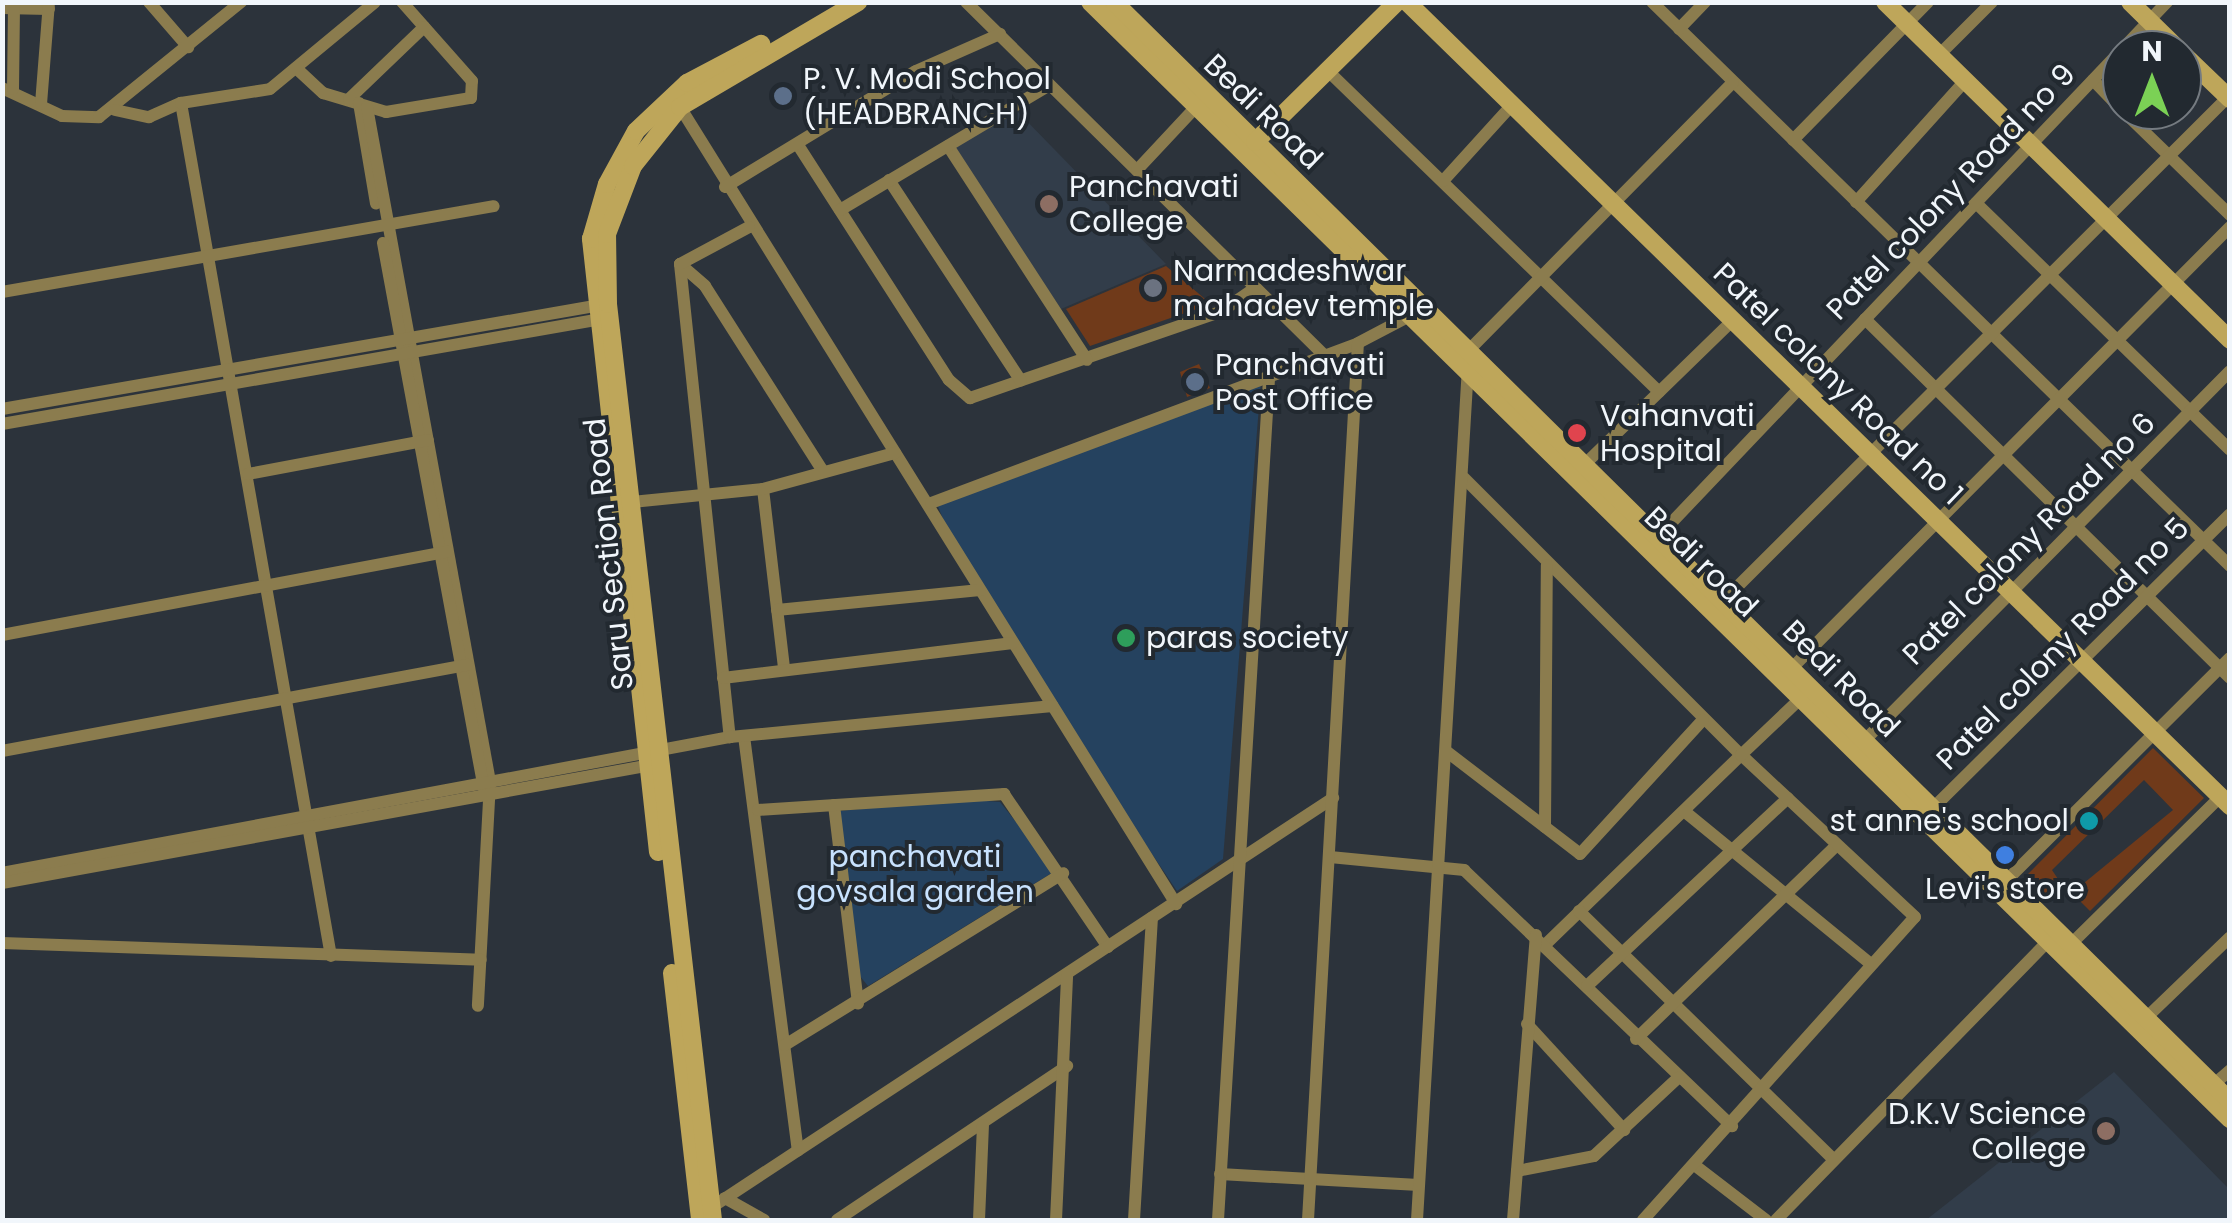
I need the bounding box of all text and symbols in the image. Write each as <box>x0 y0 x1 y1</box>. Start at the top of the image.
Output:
north arrow <box>2102 30 2202 130</box>
text: N <box>2141 32 2163 71</box>
street label: Bedi Road <box>1196 47 1330 177</box>
street label: Patel colony Road no 9 <box>1819 56 2083 328</box>
place label: P. V. Modi School (HEADBRANCH) <box>803 61 1051 132</box>
marker: P. V. Modi School (HEADBRANCH) <box>772 85 794 107</box>
place label: Panchavati College <box>1069 169 1239 240</box>
marker: Panchavati College <box>1038 193 1060 215</box>
place label: Narmadeshwar mahadev temple <box>1173 253 1434 324</box>
street label: Patel colony Road no 1 <box>1706 256 1970 512</box>
marker: Narmadeshwar mahadev temple <box>1142 277 1164 299</box>
place label: Panchavati Post Office <box>1215 347 1385 418</box>
marker: Panchavati Post Office <box>1184 371 1206 393</box>
place label: Vahanvati Hospital <box>1600 398 1755 468</box>
street label: Patel colony Road no 6 <box>1895 405 2163 673</box>
street label: Saru Section Road <box>577 416 641 692</box>
marker: Vahanvati Hospital <box>1564 420 1590 446</box>
street label: Bedi road <box>1637 499 1765 625</box>
street label: Patel colony Road no 5 <box>1929 510 2197 778</box>
street label: Bedi Road <box>1775 613 1907 745</box>
place label: paras society <box>1146 620 1349 656</box>
marker: paras society <box>1115 627 1137 649</box>
place label: st anne's school <box>1830 803 2069 839</box>
marker: st anne's school <box>2078 810 2100 832</box>
park label: panchavati govsala garden <box>796 839 1034 910</box>
marker: Levi's store <box>1994 844 2016 866</box>
place label: Levi's store <box>1925 871 2085 907</box>
place label: D.K.V Science College <box>1888 1096 2086 1166</box>
marker: D.K.V Science College <box>2095 1120 2117 1142</box>

